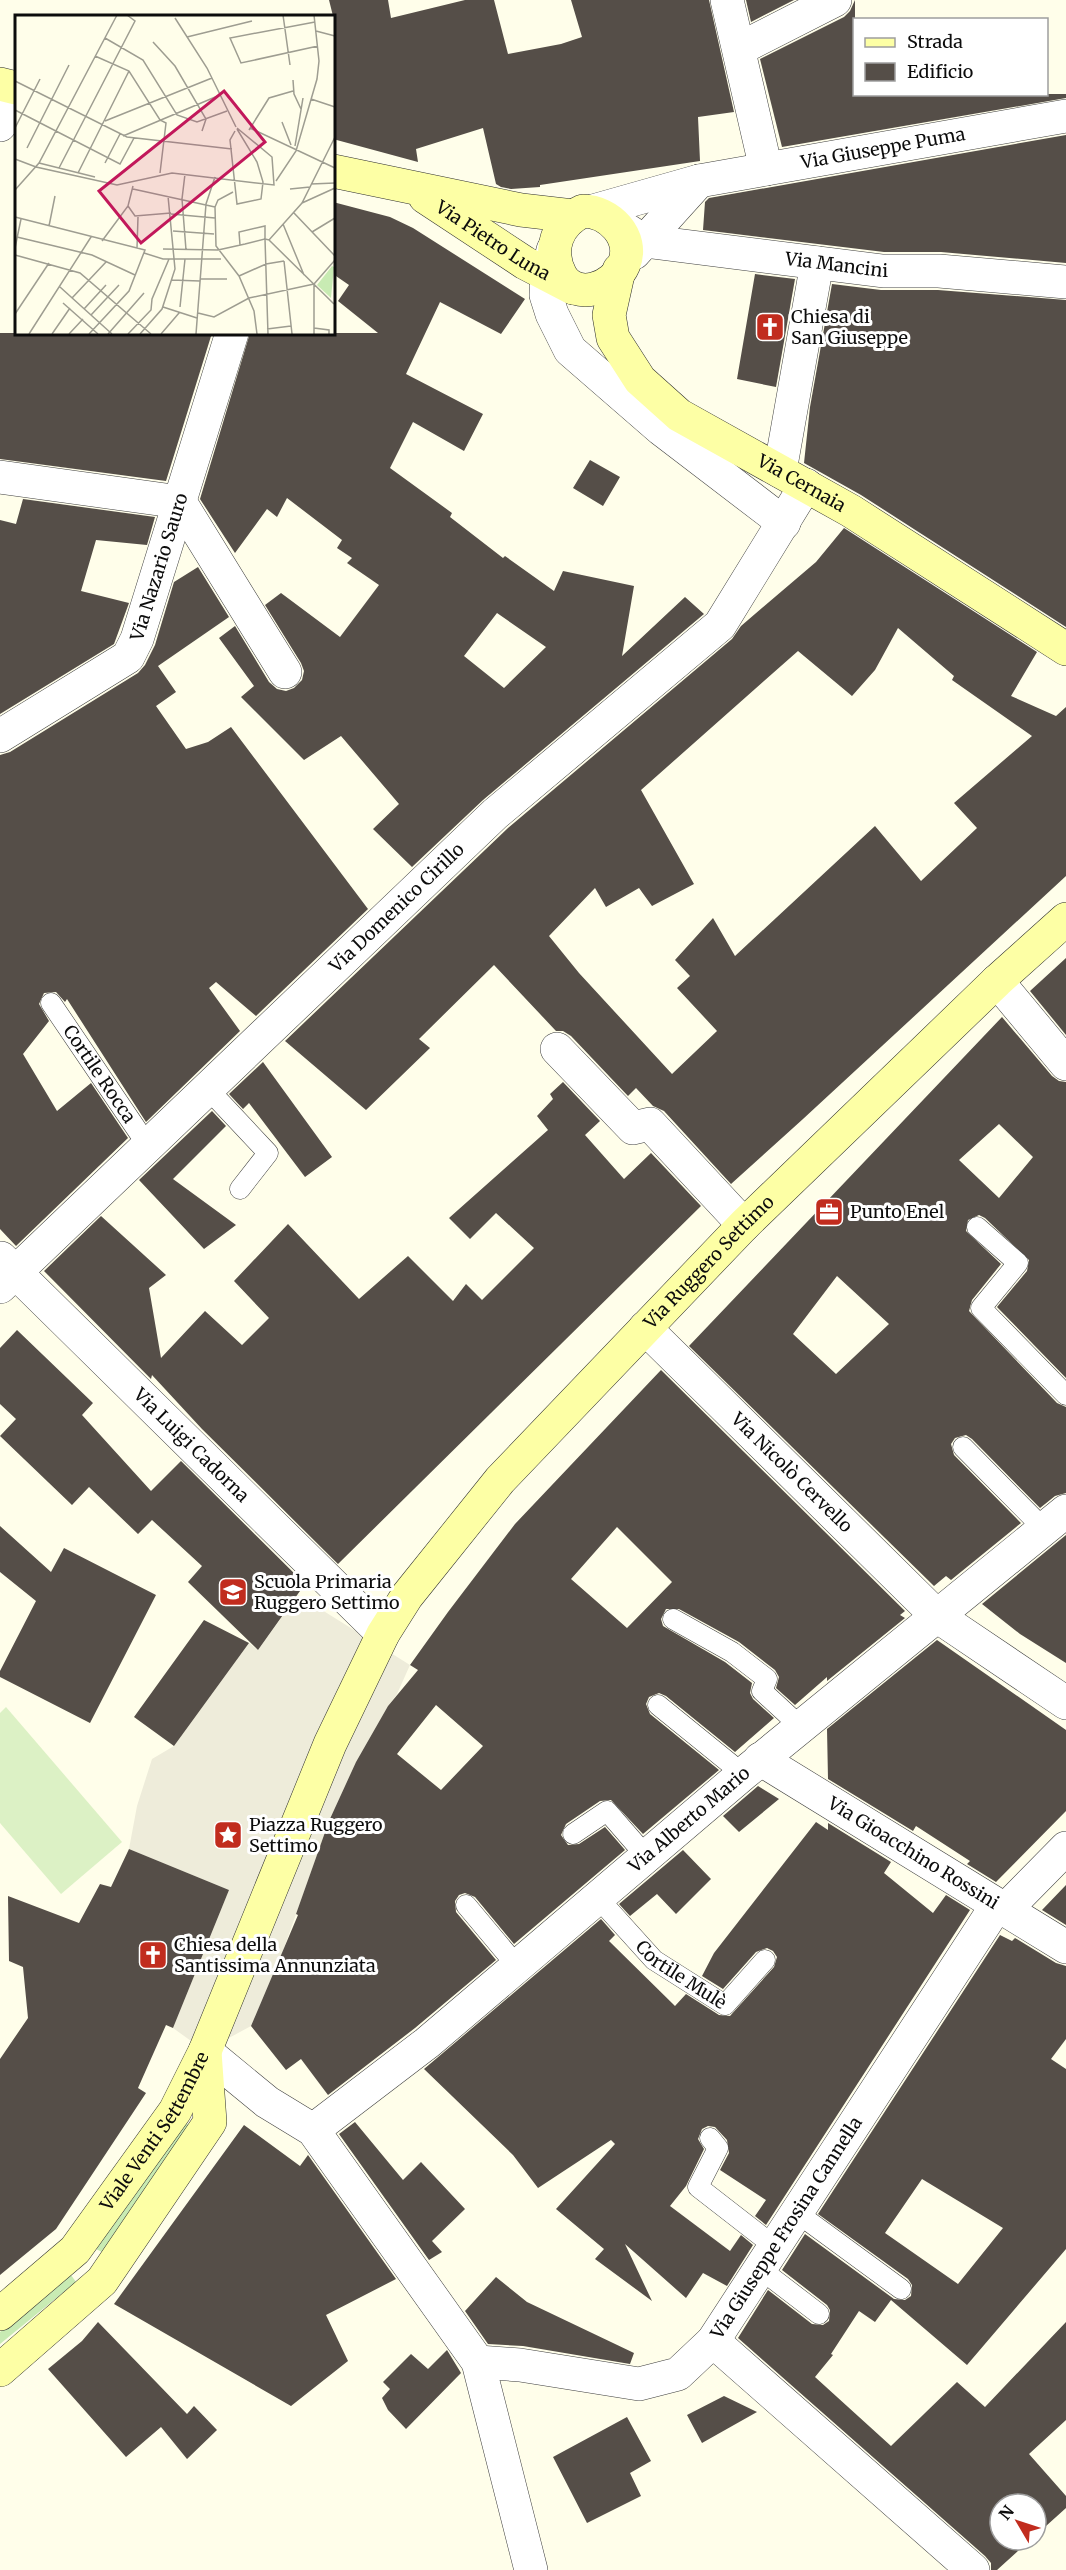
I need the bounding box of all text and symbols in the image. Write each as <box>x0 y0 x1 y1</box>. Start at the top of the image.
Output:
inset map <box>15 15 334 334</box>
legend <box>853 18 1048 96</box>
text: Strada <box>907 30 963 53</box>
text: Edificio <box>907 60 973 83</box>
street label: Via Giuseppe Puma <box>798 122 967 174</box>
street label: Via Pietro Luna <box>431 195 555 285</box>
street label: Via Mancini <box>783 247 888 282</box>
place label: Chiesa di San Giuseppe <box>791 305 908 349</box>
church icon: Chiesa di San Giuseppe <box>754 311 786 343</box>
street label: Via Cernaia <box>752 449 850 517</box>
street label: Via Nazario Sauro <box>125 490 193 644</box>
street label: Via Domenico Cirillo <box>324 838 469 978</box>
street label: Cortile Rocca <box>58 1021 141 1128</box>
street label: Via Ruggero Settimo <box>638 1190 779 1334</box>
office icon: Punto Enel <box>813 1196 845 1228</box>
place label: Punto Enel <box>850 1200 945 1223</box>
street label: Via Luigi Cadorna <box>128 1382 255 1507</box>
street label: Via Nicolò Cervello <box>726 1407 858 1537</box>
place label: Scuola Primaria Ruggero Settimo <box>254 1570 400 1614</box>
school or university icon: Scuola Primaria Ruggero Settimo <box>217 1576 249 1608</box>
street label: Via Alberto Mario <box>623 1761 754 1878</box>
street label: Via Gioacchino Rossini <box>823 1791 1004 1914</box>
place label: Piazza Ruggero Settimo <box>249 1813 382 1857</box>
place icon: Piazza Ruggero Settimo <box>212 1819 244 1851</box>
place label: Chiesa della Santissima Annunziata <box>174 1933 376 1977</box>
street label: Cortile Mulè <box>631 1935 731 2014</box>
church icon: Chiesa della Santissima Annunziata <box>137 1939 169 1971</box>
street label: Viale Venti Settembre <box>94 2048 214 2216</box>
street label: Via Giuseppe Frosina Cannella <box>705 2112 867 2344</box>
north arrow <box>988 2492 1048 2552</box>
text: N <box>995 2501 1018 2524</box>

